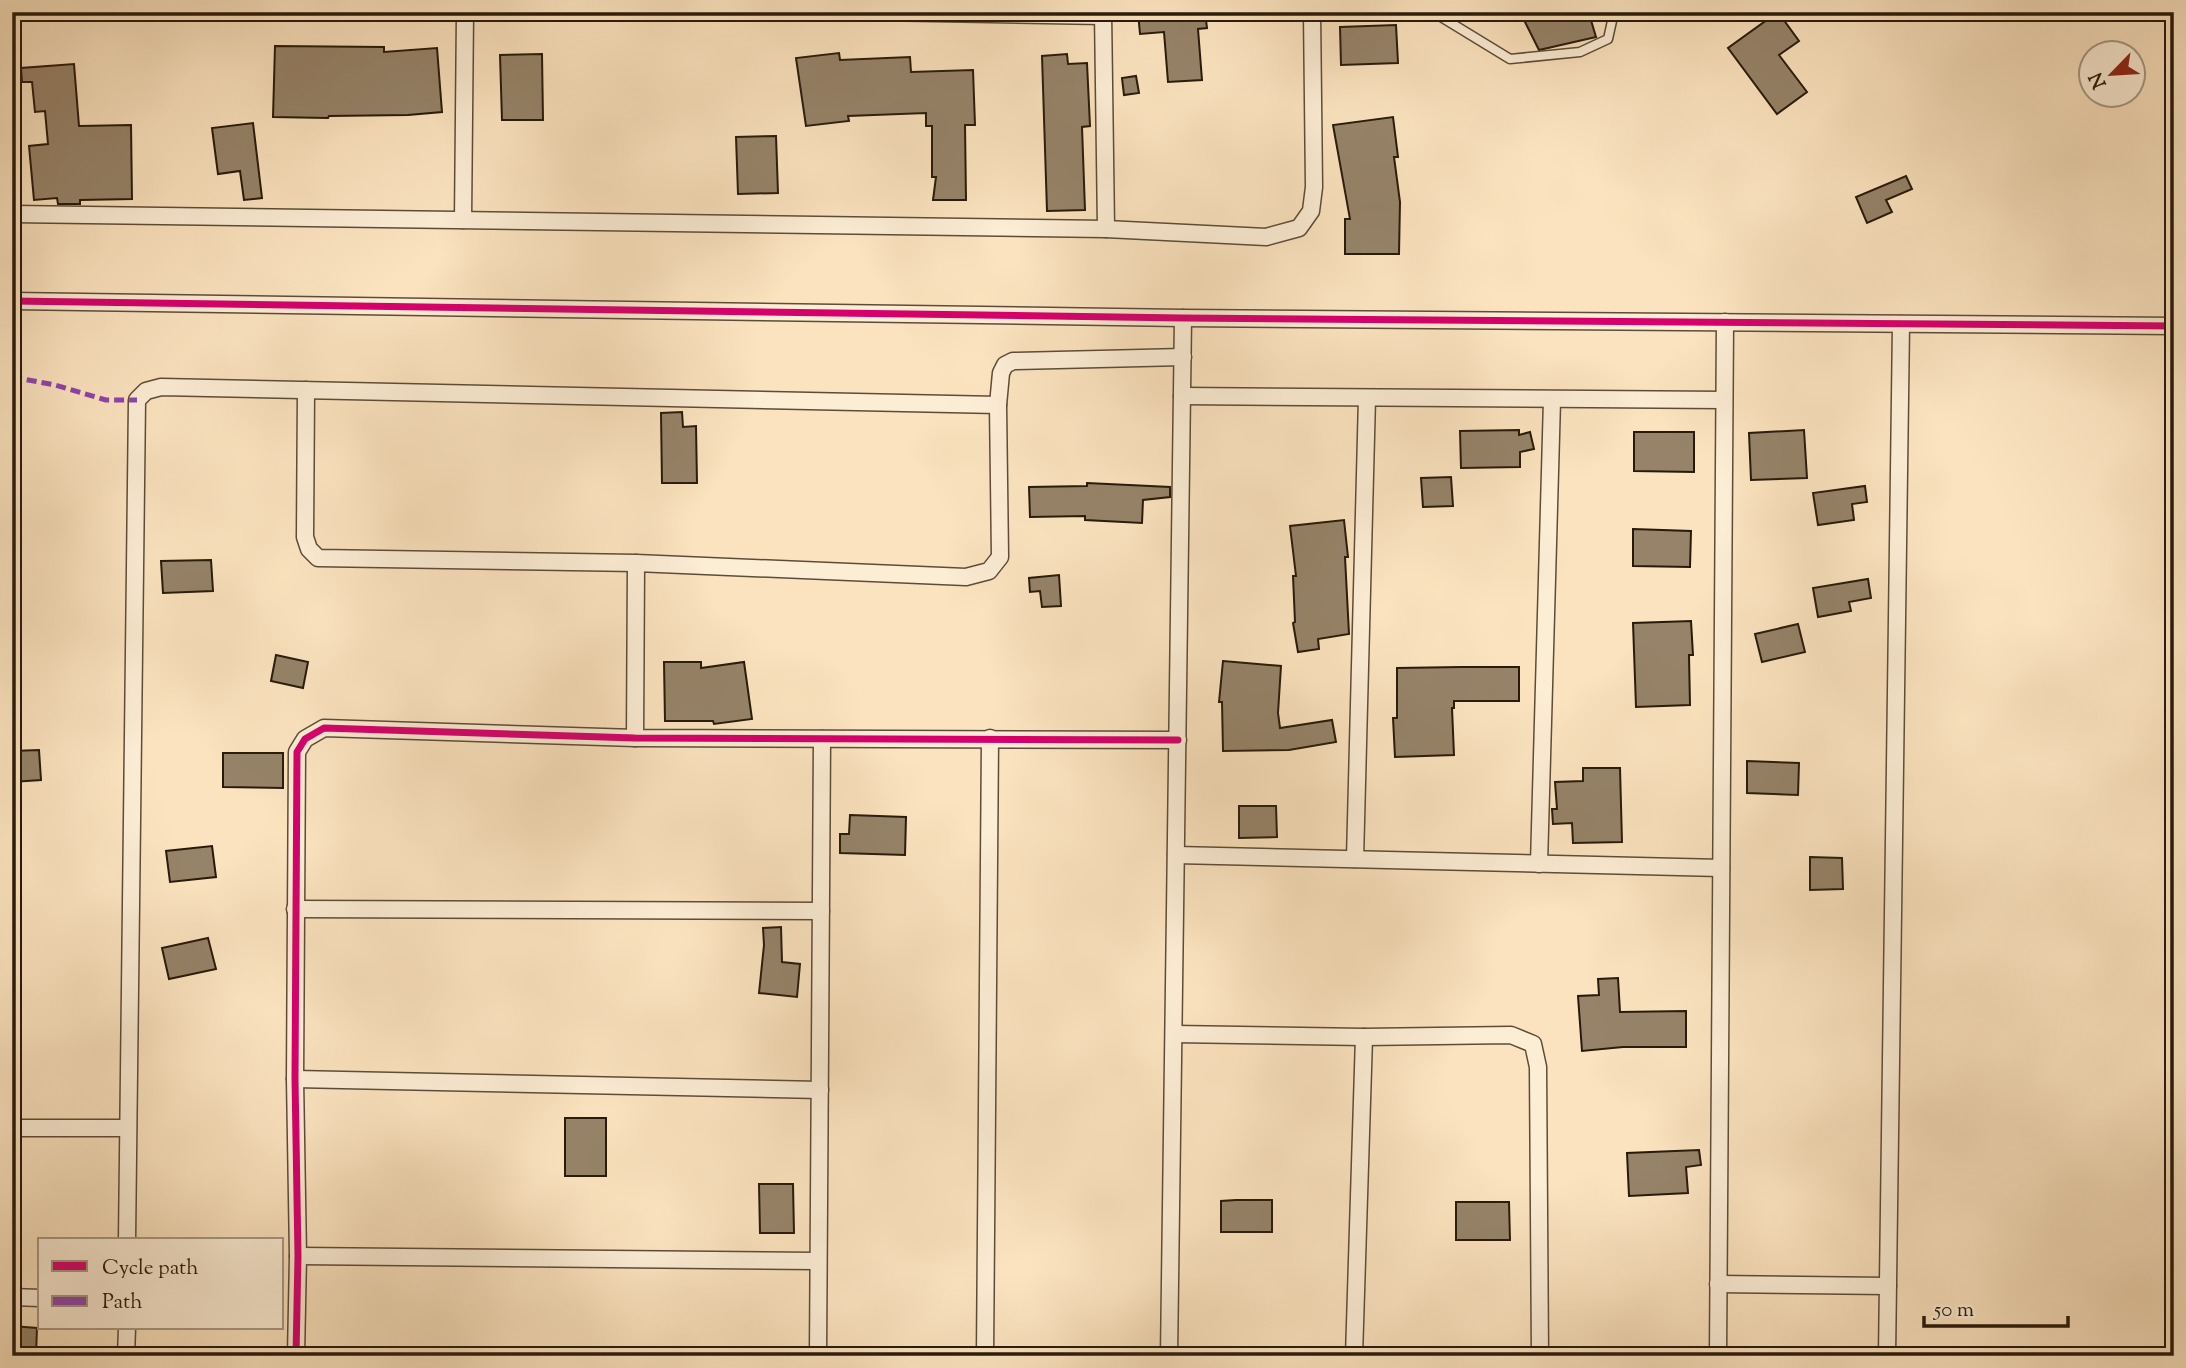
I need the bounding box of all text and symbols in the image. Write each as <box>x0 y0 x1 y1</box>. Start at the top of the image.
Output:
north arrow <box>2078 38 2148 108</box>
text: N <box>2083 68 2114 93</box>
legend <box>38 1238 284 1330</box>
text: Cycle path <box>102 1254 199 1284</box>
scale bar <box>1924 1284 2067 1328</box>
text: Path <box>102 1288 143 1318</box>
text: 50 m <box>1933 1296 1974 1326</box>

